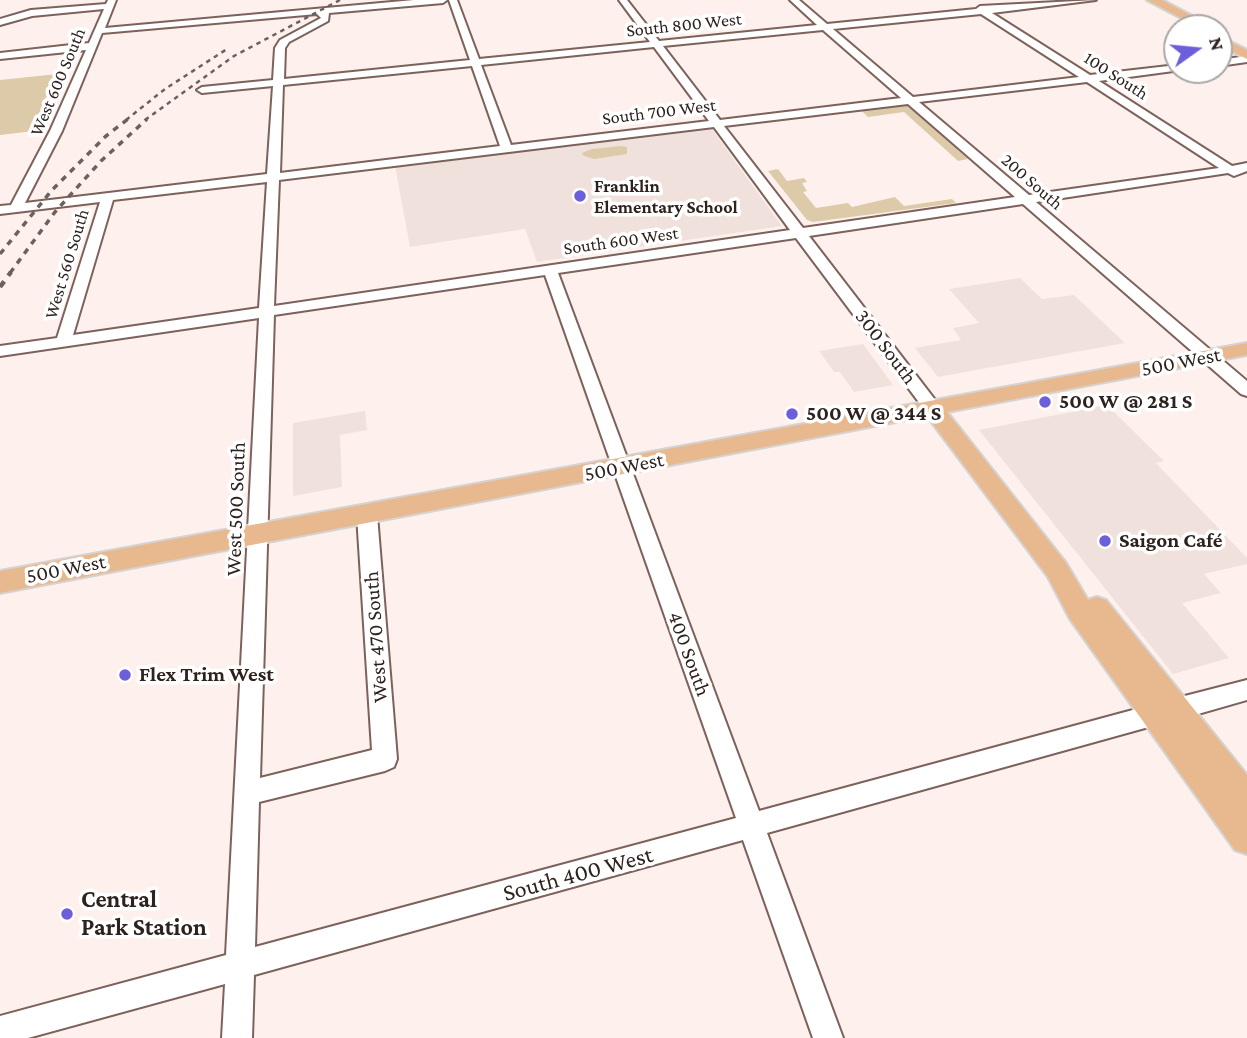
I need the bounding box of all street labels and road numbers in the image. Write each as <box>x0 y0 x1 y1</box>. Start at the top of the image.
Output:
street label: South 800 West <box>625 8 743 42</box>
street label: West 600 South <box>25 25 91 139</box>
street label: 100 South <box>1080 47 1152 105</box>
street label: South 700 West <box>601 94 717 130</box>
street label: 200 South <box>997 149 1067 215</box>
street label: West 560 South <box>40 206 94 322</box>
street label: South 600 West <box>562 222 680 260</box>
street label: 300 South <box>850 305 922 389</box>
street label: 500 West <box>1139 342 1223 382</box>
street label: West 500 South <box>221 442 251 576</box>
street label: 500 West <box>582 447 666 487</box>
street label: 500 West <box>24 549 108 589</box>
street label: West 470 South <box>359 570 393 704</box>
street label: 400 South <box>662 608 716 700</box>
street label: South 400 West <box>500 840 656 908</box>

